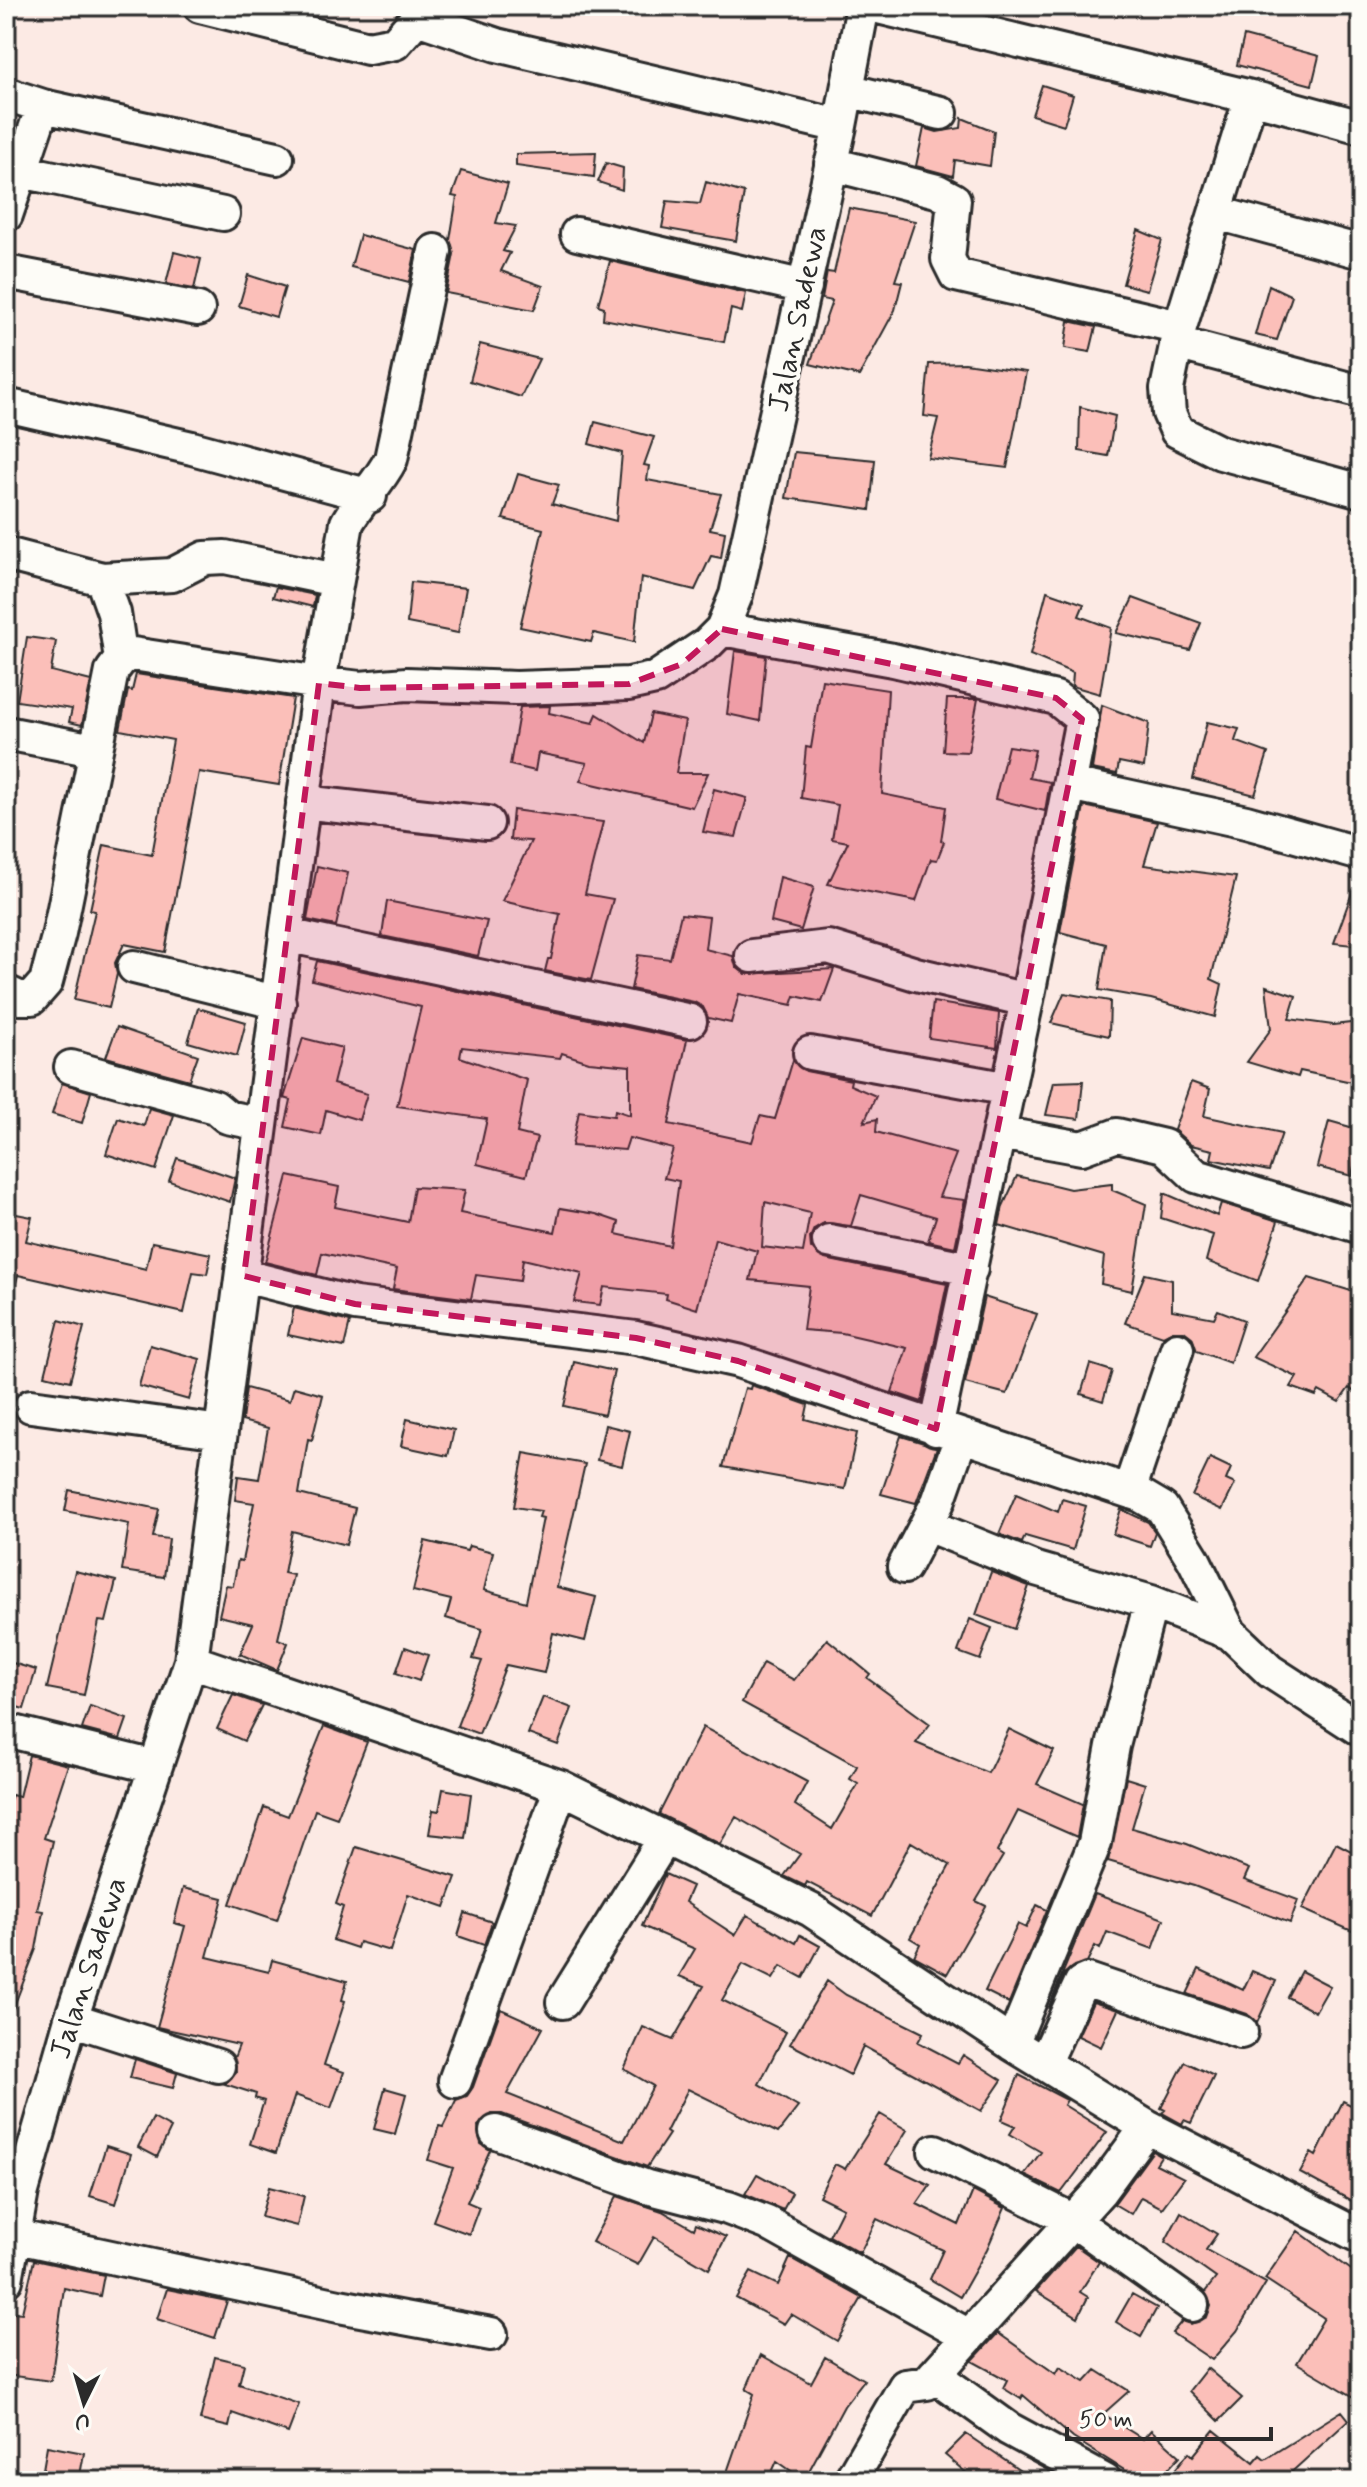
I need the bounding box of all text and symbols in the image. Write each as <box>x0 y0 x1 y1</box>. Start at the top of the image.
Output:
street label: Jalan Sadewa <box>759 222 837 416</box>
street label: Jalan Sadewa <box>41 1872 137 2064</box>
north arrow <box>44 2363 124 2443</box>
scale bar <box>1067 2391 1271 2441</box>
text: 50 m <box>1079 2405 1133 2436</box>
text: U <box>74 2406 91 2436</box>

